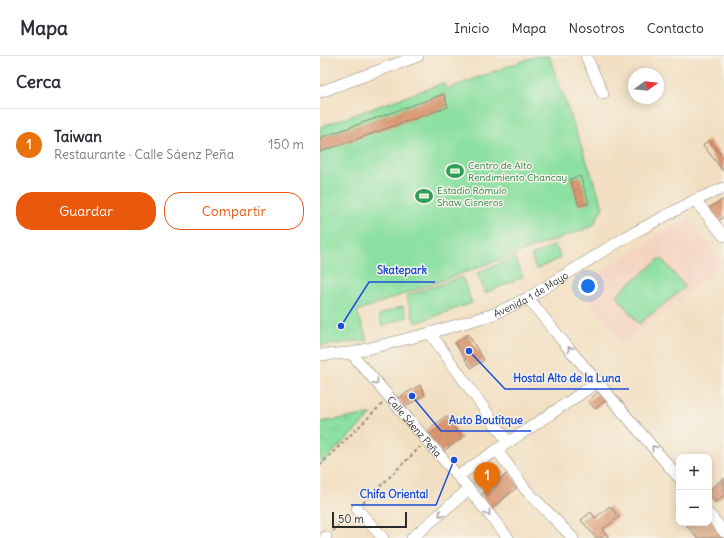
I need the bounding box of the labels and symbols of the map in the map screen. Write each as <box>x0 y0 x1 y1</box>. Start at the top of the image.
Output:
north arrow <box>628 68 664 104</box>
place label: Centro de Alto Rendimiento Chancay <box>468 159 567 184</box>
sports icon: Centro de Alto Rendimiento Chancay <box>445 161 465 181</box>
place label: Estadio Rómulo Shaw Cisneros <box>437 184 507 209</box>
sports icon: Estadio Rómulo Shaw Cisneros <box>414 186 434 206</box>
callout: Skatepark <box>369 259 435 282</box>
text: Skatepark <box>377 263 427 278</box>
street label: Avenida 1 de Mayo <box>491 268 571 320</box>
your location <box>578 276 598 296</box>
one-way arrow <box>567 346 574 354</box>
callout: Hostal Alto de la Luna <box>505 366 629 389</box>
text: Hostal Alto de la Luna <box>513 371 621 385</box>
one-way arrow <box>372 378 379 385</box>
street label: Calle Sáenz Peña <box>384 393 444 460</box>
callout: Auto Boutitque <box>441 408 531 431</box>
text: Auto Boutitque <box>449 413 523 428</box>
one-way arrow <box>651 445 658 453</box>
pin: 1 <box>474 462 500 495</box>
callout: Chifa Oriental <box>351 482 436 505</box>
text: Chifa Oriental <box>360 487 428 501</box>
one-way arrow <box>483 508 490 516</box>
one-way arrow <box>438 509 445 516</box>
scale bar <box>332 510 407 529</box>

